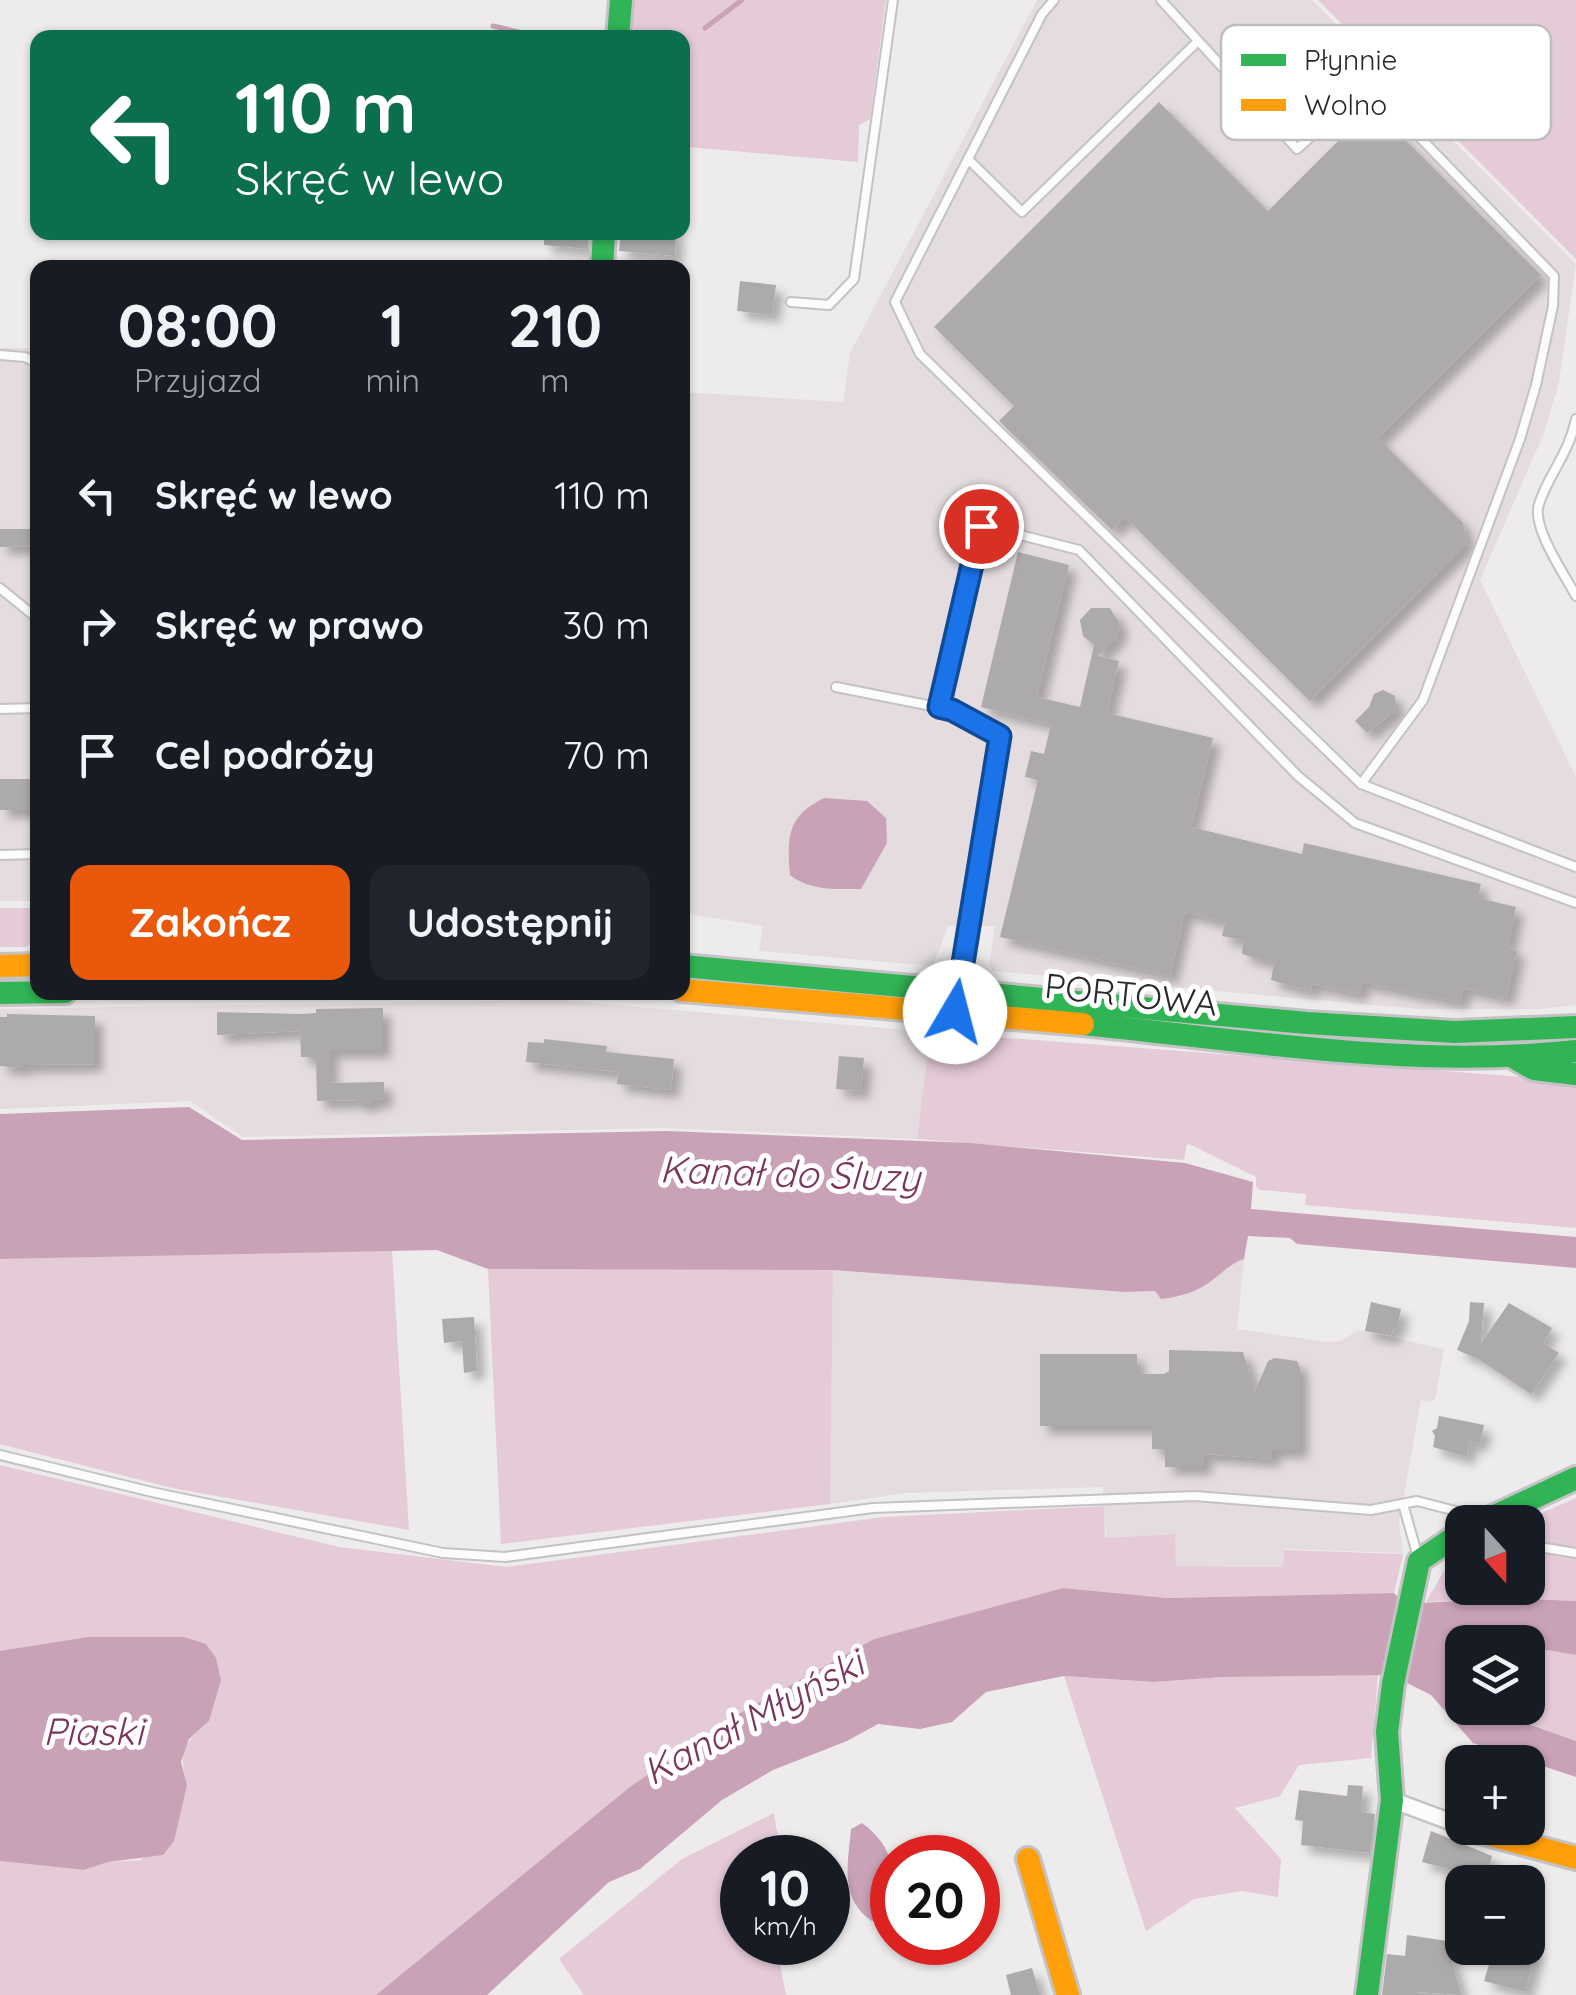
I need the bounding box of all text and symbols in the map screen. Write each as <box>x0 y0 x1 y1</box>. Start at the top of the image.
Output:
legend <box>1221 25 1551 140</box>
text: Płynnie <box>1304 42 1397 77</box>
text: 110 m <box>235 63 417 151</box>
icon: left <box>70 70 200 200</box>
text: Wolno <box>1304 87 1387 122</box>
text: Skręć w lewo <box>235 150 504 206</box>
text: 08:00 <box>118 287 278 362</box>
text: 1 <box>381 287 404 362</box>
text: 210 <box>508 287 602 362</box>
text: Przyjazd <box>134 360 261 400</box>
text: min <box>365 360 420 400</box>
text: m <box>540 360 570 400</box>
icon: left <box>70 468 125 523</box>
text: Skręć w lewo <box>155 471 393 519</box>
text: 110 m <box>554 471 650 519</box>
pin <box>939 484 1024 569</box>
icon: arrive <box>954 499 1009 554</box>
icon: right <box>70 598 125 653</box>
text: Skręć w prawo <box>155 601 424 649</box>
text: 30 m <box>562 601 650 649</box>
icon: arrive <box>70 728 125 783</box>
text: Cel podróży <box>155 731 375 779</box>
text: 70 m <box>563 731 650 779</box>
button: Zakończ <box>70 865 350 980</box>
button: Udostępnij <box>370 865 650 980</box>
position arrow <box>903 960 1007 1064</box>
street label: PORTOWA <box>1042 963 1220 1025</box>
water label: Kanał do Śluzy <box>659 1144 923 1202</box>
north arrow <box>1445 1505 1545 1605</box>
map controls <box>1445 1505 1545 1965</box>
button: layers <box>1445 1625 1545 1725</box>
water label: Kanał Młyński <box>635 1637 875 1795</box>
water label: Piaski <box>43 1707 147 1755</box>
button: + <box>1445 1745 1545 1845</box>
speed limit sign: 20 <box>870 1835 1000 1965</box>
text: 10 <box>760 1856 810 1919</box>
button: − <box>1445 1865 1545 1965</box>
text: km/h <box>753 1910 817 1941</box>

